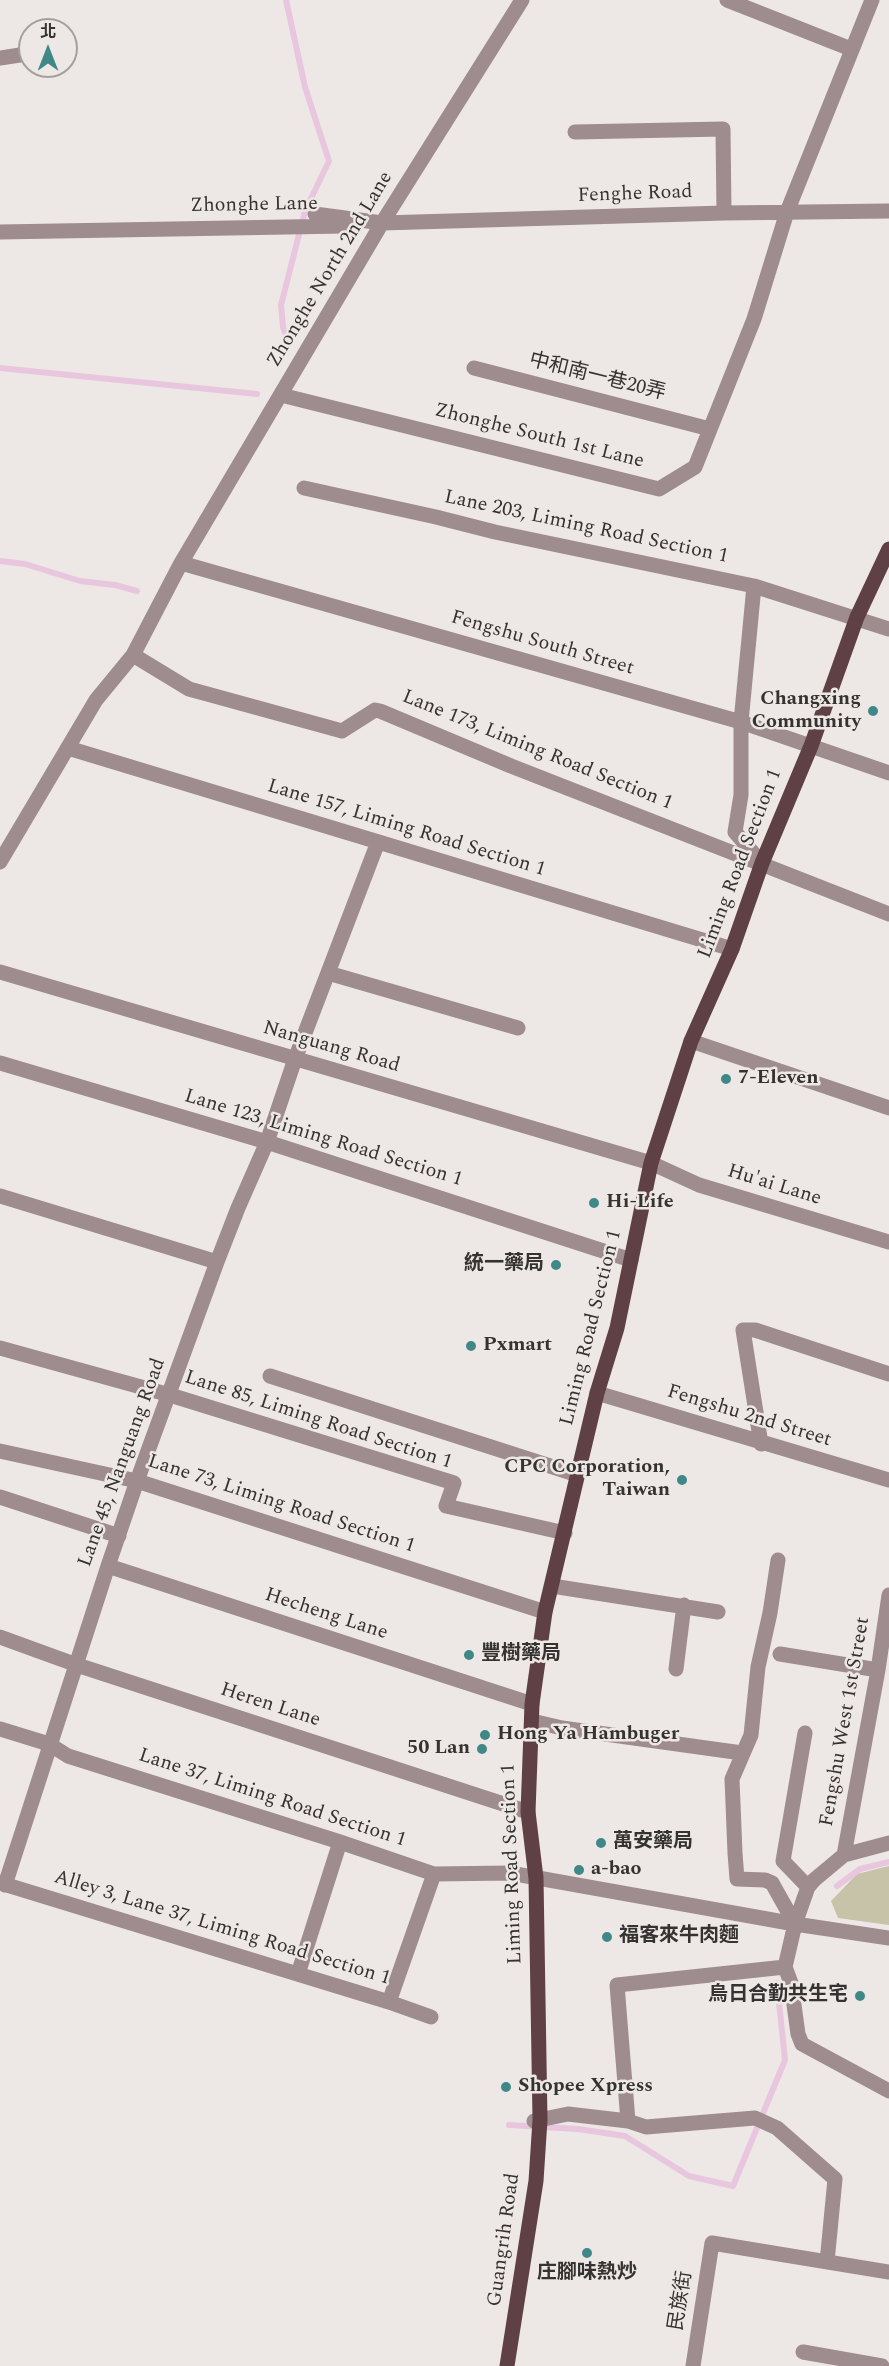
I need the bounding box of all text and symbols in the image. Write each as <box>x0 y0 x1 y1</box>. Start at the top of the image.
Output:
north arrow <box>18 18 78 78</box>
text: 北 <box>40 20 56 44</box>
street label: Zhonghe North 2nd Lane <box>263 168 399 372</box>
street label: Fenghe Road <box>577 181 693 209</box>
street label: Zhonghe Lane <box>190 193 318 219</box>
street label: 中和南一巷20弄 <box>526 349 668 407</box>
street label: Zhonghe South 1st Lane <box>432 399 646 475</box>
street label: Lane 203, Liming Road Section 1 <box>442 486 730 570</box>
street label: Fengshu South Street <box>448 606 636 682</box>
street label: Lane 173, Liming Road Section 1 <box>398 686 676 816</box>
place label: Changxing Community <box>752 688 861 735</box>
marker: Changxing Community <box>866 704 880 718</box>
street label: Liming Road Section 1 <box>694 766 788 962</box>
street label: Lane 157, Liming Road Section 1 <box>264 775 548 883</box>
street label: Nanguang Road <box>260 1017 402 1079</box>
place label: 7-Eleven <box>738 1067 819 1091</box>
marker: 7-Eleven <box>719 1072 733 1086</box>
street label: Lane 123, Liming Road Section 1 <box>181 1085 465 1193</box>
street label: Hu'ai Lane <box>724 1160 824 1212</box>
place label: Hi-Life <box>606 1191 674 1215</box>
marker: Hi-Life <box>587 1196 601 1210</box>
street label: Liming Road Section 1 <box>556 1228 628 1428</box>
place label: 統一藥局 <box>464 1253 544 1277</box>
marker: 統一藥局 <box>549 1258 563 1272</box>
place label: Pxmart <box>483 1334 552 1358</box>
marker: Pxmart <box>464 1339 478 1353</box>
street label: Lane 45, Nanguang Road <box>74 1355 172 1571</box>
street label: Lane 85, Liming Road Section 1 <box>181 1366 455 1476</box>
street label: Fengshu 2nd Street <box>664 1381 834 1453</box>
street label: Lane 73, Liming Road Section 1 <box>144 1450 418 1560</box>
place label: CPC Corporation, Taiwan <box>504 1456 670 1503</box>
marker: CPC Corporation, Taiwan <box>675 1473 689 1487</box>
street label: Hecheng Lane <box>261 1584 391 1646</box>
street label: Fengshu West 1st Street <box>816 1615 876 1829</box>
place label: 豐樹藥局 <box>481 1643 561 1667</box>
marker: 豐樹藥局 <box>462 1648 476 1662</box>
street label: Heren Lane <box>217 1679 323 1733</box>
place label: Hong Ya Hambuger <box>497 1723 679 1747</box>
marker: Hong Ya Hambuger <box>478 1728 492 1742</box>
place label: 50 Lan <box>407 1737 470 1761</box>
marker: 50 Lan <box>475 1742 489 1756</box>
street label: Lane 37, Liming Road Section 1 <box>135 1744 409 1854</box>
street label: Liming Road Section 1 <box>498 1763 528 1965</box>
place label: 萬安藥局 <box>613 1831 693 1855</box>
marker: 萬安藥局 <box>594 1836 608 1850</box>
place label: a-bao <box>591 1858 641 1882</box>
marker: a-bao <box>572 1863 586 1877</box>
street label: Alley 3, Lane 37, Liming Road Section 1 <box>51 1866 393 1992</box>
place label: 福客來牛肉麵 <box>619 1925 739 1949</box>
marker: 福客來牛肉麵 <box>600 1930 614 1944</box>
place label: 烏日合勤共生宅 <box>708 1984 848 2008</box>
marker: 烏日合勤共生宅 <box>853 1989 867 2003</box>
place label: Shopee Xpress <box>518 2075 653 2099</box>
marker: Shopee Xpress <box>499 2080 513 2094</box>
street label: Guangrih Road <box>484 2172 526 2308</box>
marker: 庄腳味熱炒 <box>580 2246 594 2260</box>
place label: 庄腳味熱炒 <box>537 2262 637 2286</box>
street label: 民族街 <box>665 2269 699 2333</box>

